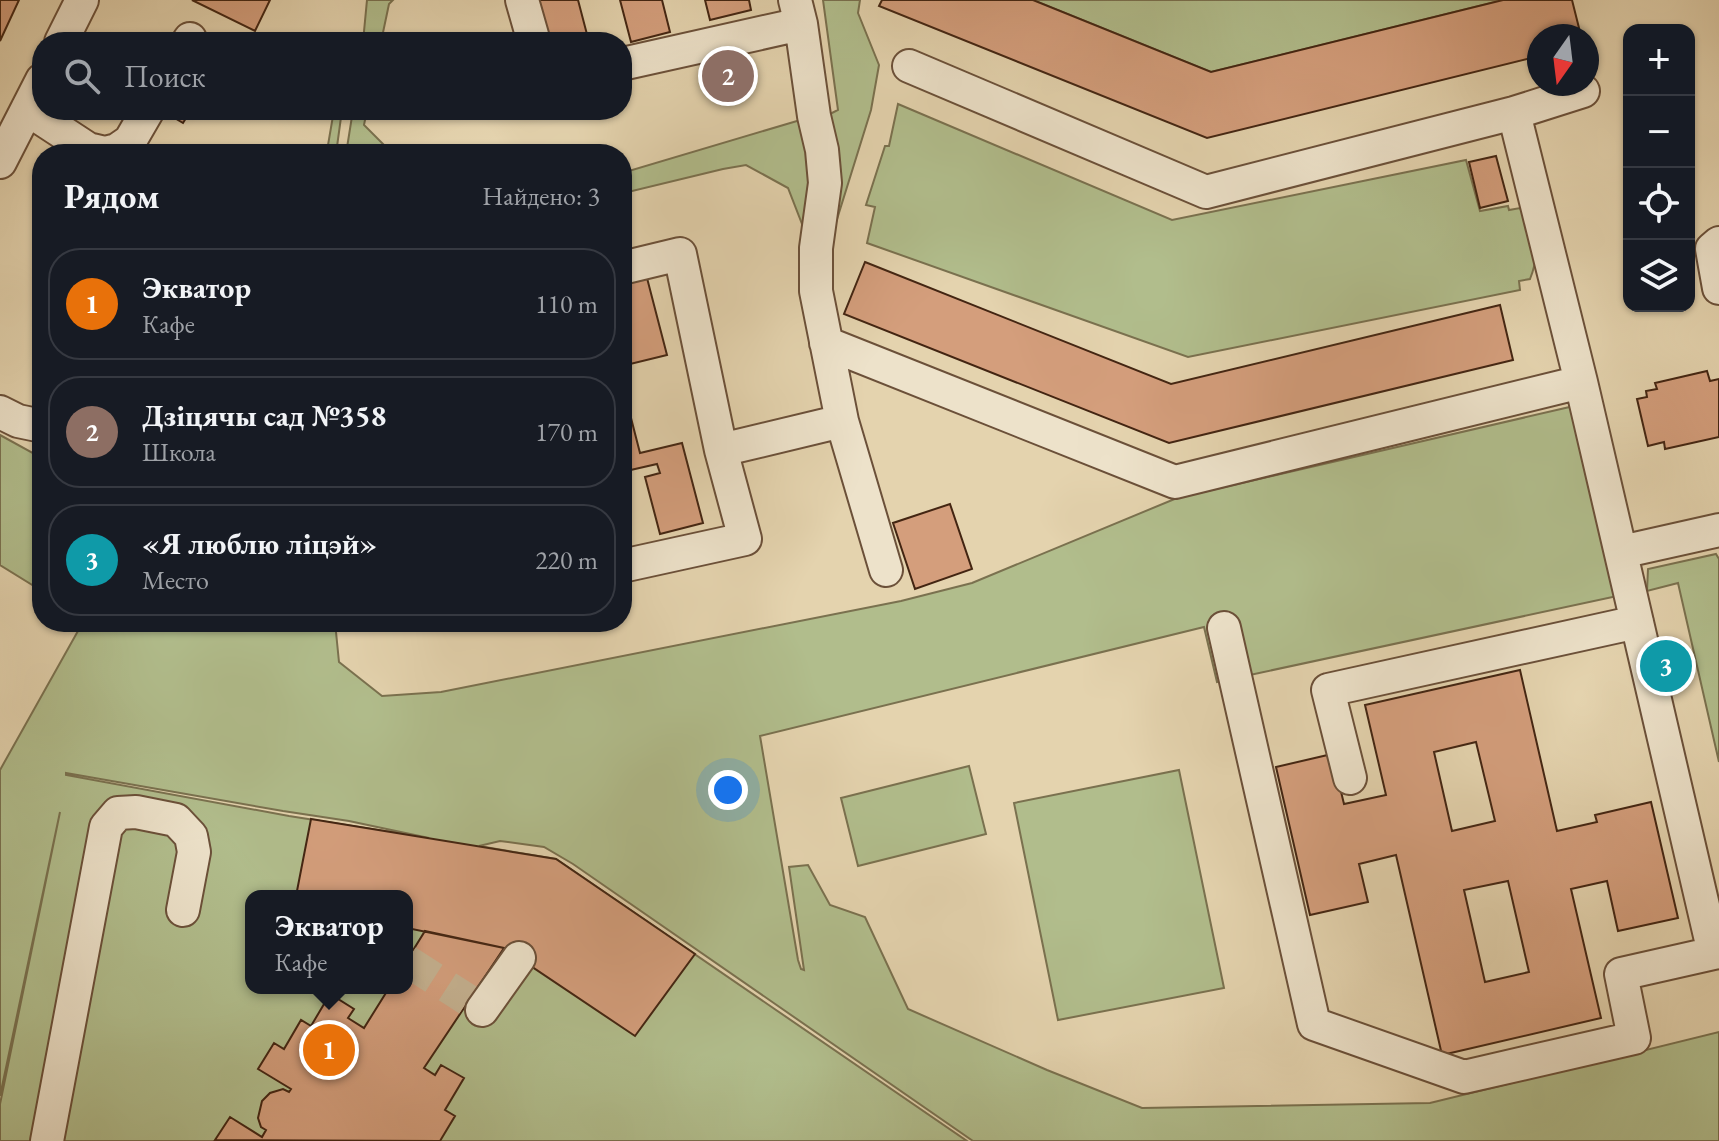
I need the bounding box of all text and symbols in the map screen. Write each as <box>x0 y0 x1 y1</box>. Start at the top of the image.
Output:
north arrow <box>1527 24 1599 96</box>
map controls <box>1623 24 1695 312</box>
button: + <box>1623 24 1695 96</box>
search box <box>32 32 632 120</box>
pin: 2 <box>702 46 754 106</box>
icon: search <box>60 54 104 98</box>
text: Поиск <box>124 57 206 96</box>
button: − <box>1623 96 1695 168</box>
button: locate <box>1623 168 1695 240</box>
text: Рядом <box>64 174 159 218</box>
text: Найдено: 3 <box>482 179 600 213</box>
button: layers <box>1623 240 1695 312</box>
text: Экватор <box>142 268 251 307</box>
text: 1 <box>85 287 99 321</box>
text: 110 m <box>535 287 598 321</box>
text: Кафе <box>142 307 195 341</box>
text: Дзіцячы сад №358 <box>142 396 386 435</box>
text: 2 <box>85 415 99 449</box>
text: 170 m <box>535 415 598 449</box>
text: Школа <box>142 435 216 469</box>
text: «Я люблю ліцэй» <box>142 524 377 563</box>
text: 3 <box>85 543 99 577</box>
text: 220 m <box>535 543 598 577</box>
text: Место <box>142 563 209 597</box>
pin: 3 <box>1640 636 1692 696</box>
your location <box>708 770 748 810</box>
popup <box>245 890 413 994</box>
text: Экватор <box>275 906 383 945</box>
text: Кафе <box>275 945 327 979</box>
pin: 1 <box>303 1020 355 1080</box>

